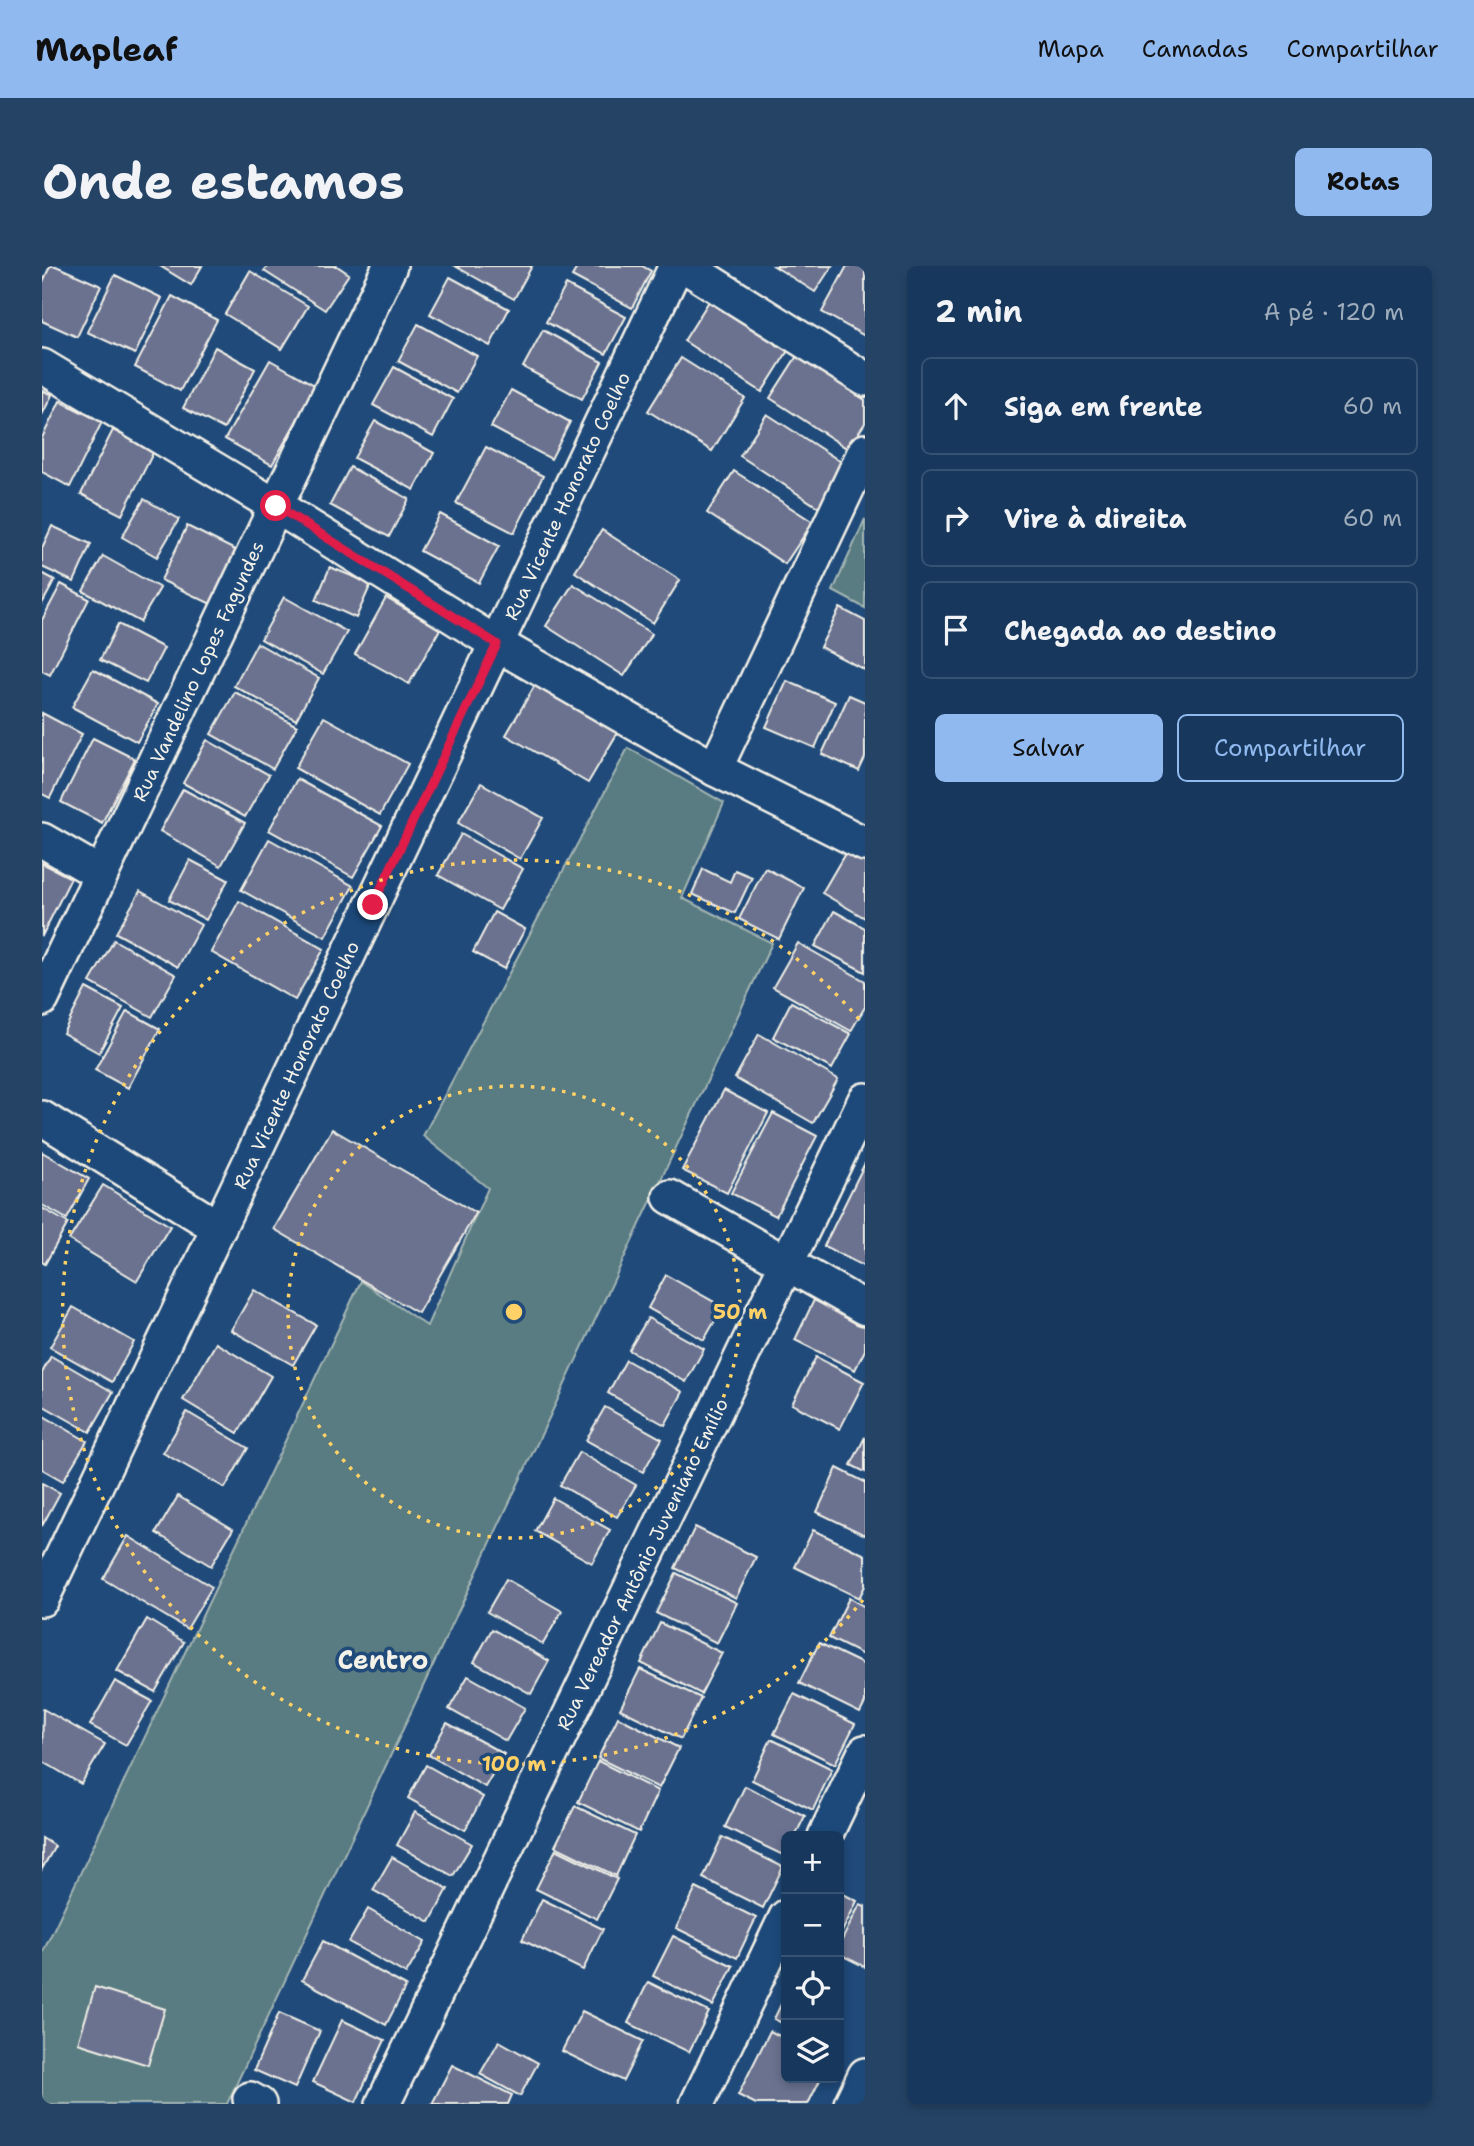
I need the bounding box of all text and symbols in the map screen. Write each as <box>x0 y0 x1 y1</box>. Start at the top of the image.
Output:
text: Mapleaf <box>35 27 178 72</box>
text: Mapa <box>1037 33 1104 65</box>
text: Camadas <box>1142 33 1249 65</box>
text: Compartilhar <box>1287 33 1439 65</box>
button: Rotas <box>1295 148 1432 216</box>
text: Onde estamos <box>42 149 405 215</box>
text: 2 min <box>935 291 1022 332</box>
text: A pé · 120 m <box>1264 297 1404 327</box>
street label: Rua Vicente Honorato Coelho <box>499 368 636 624</box>
icon: ahead <box>937 387 975 425</box>
text: Siga em frente <box>1004 389 1203 424</box>
text: 60 m <box>1343 391 1402 421</box>
route start <box>260 490 291 521</box>
icon: right <box>937 499 975 537</box>
text: Vire à direita <box>1004 501 1186 536</box>
text: 60 m <box>1343 503 1402 533</box>
street label: Rua Vandelino Lopes Fagundes <box>127 537 270 805</box>
icon: arrive <box>937 611 975 649</box>
text: Chegada ao destino <box>1004 613 1277 648</box>
button: Salvar <box>935 714 1163 782</box>
button: Compartilhar <box>1177 714 1404 782</box>
route end <box>357 889 388 920</box>
street label: Rua Vicente Honorato Coelho <box>228 937 365 1193</box>
text: 50 m <box>713 1298 767 1326</box>
centre of rings <box>502 1300 526 1324</box>
street label: Rua Vereador Antônio Juveniano Emílio <box>551 1394 734 1734</box>
district label: Centro <box>338 1642 428 1677</box>
text: 100 m <box>482 1750 546 1778</box>
map controls <box>781 1831 844 2083</box>
button: + <box>781 1831 844 1894</box>
button: − <box>781 1894 844 1957</box>
button: locate <box>781 1957 844 2020</box>
button: layers <box>781 2020 844 2083</box>

